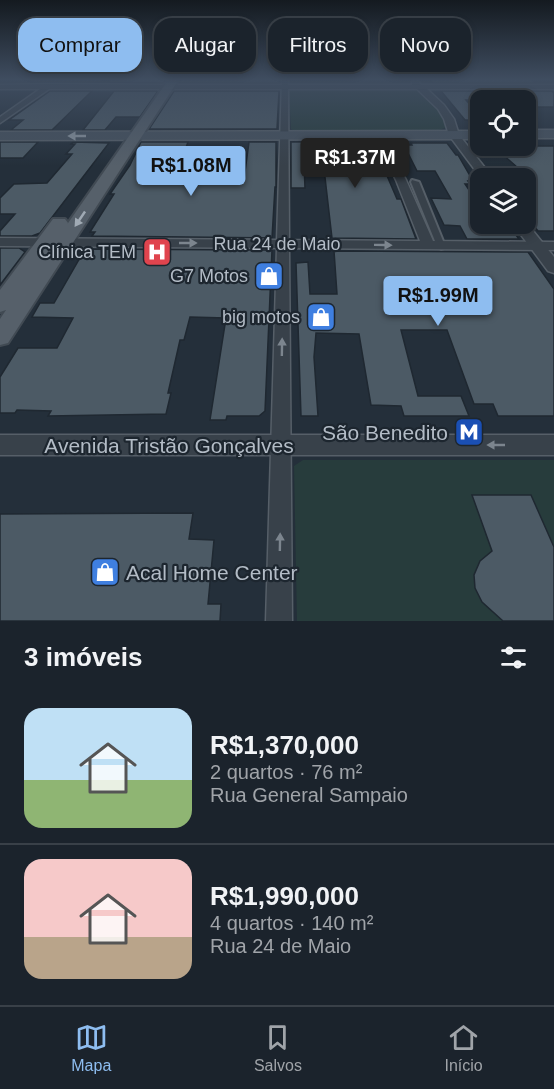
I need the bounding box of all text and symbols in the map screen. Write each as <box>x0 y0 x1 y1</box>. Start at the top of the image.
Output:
chip: Comprar <box>18 18 142 72</box>
chip: Alugar <box>154 18 256 72</box>
chip: Filtros <box>268 18 368 72</box>
chip: Novo <box>380 18 471 72</box>
map controls <box>470 90 536 234</box>
button: locate <box>470 90 536 156</box>
one-way arrow <box>68 131 87 141</box>
pin: R$1.37M <box>300 138 410 189</box>
pin: R$1.08M <box>136 146 246 197</box>
text: R$1.37M <box>314 146 396 168</box>
text: R$1.08M <box>150 154 232 176</box>
button: layers <box>470 168 536 234</box>
one-way arrow <box>75 211 86 227</box>
street label: Rua 24 de Maio <box>213 234 341 254</box>
hospital icon: Clínica TEM <box>141 236 173 268</box>
one-way arrow <box>179 238 198 248</box>
one-way arrow <box>374 240 393 250</box>
place label: Clínica TEM <box>38 242 136 262</box>
shop icon: G7 Motos <box>253 260 285 292</box>
place label: G7 Motos <box>170 266 248 286</box>
pin: R$1.99M <box>383 276 493 327</box>
text: R$1.99M <box>397 284 479 306</box>
shop icon: big motos <box>305 301 337 333</box>
place label: big motos <box>222 307 300 327</box>
one-way arrow <box>277 337 287 356</box>
metro station icon: São Benedito <box>453 416 485 448</box>
place label: São Benedito <box>322 421 448 444</box>
street label: Avenida Tristão Gonçalves <box>44 434 294 457</box>
one-way arrow <box>486 440 505 450</box>
one-way arrow <box>275 532 285 551</box>
shop icon: Acal Home Center <box>89 556 121 588</box>
place label: Acal Home Center <box>126 561 298 584</box>
icon: filters <box>497 641 530 674</box>
text: 3 imóveis <box>24 642 143 672</box>
text: R$1,370,000 <box>210 730 359 760</box>
icon: home <box>72 732 144 804</box>
text: 2 quartos · 76 m² <box>210 761 362 783</box>
text: Rua General Sampaio <box>210 784 408 806</box>
text: R$1,990,000 <box>210 881 359 911</box>
icon: home <box>72 883 144 955</box>
text: 4 quartos · 140 m² <box>210 912 373 934</box>
text: Rua 24 de Maio <box>210 935 351 957</box>
tab: Mapa <box>71 1021 111 1075</box>
tab: Salvos <box>254 1021 302 1075</box>
tab: Início <box>444 1021 483 1075</box>

